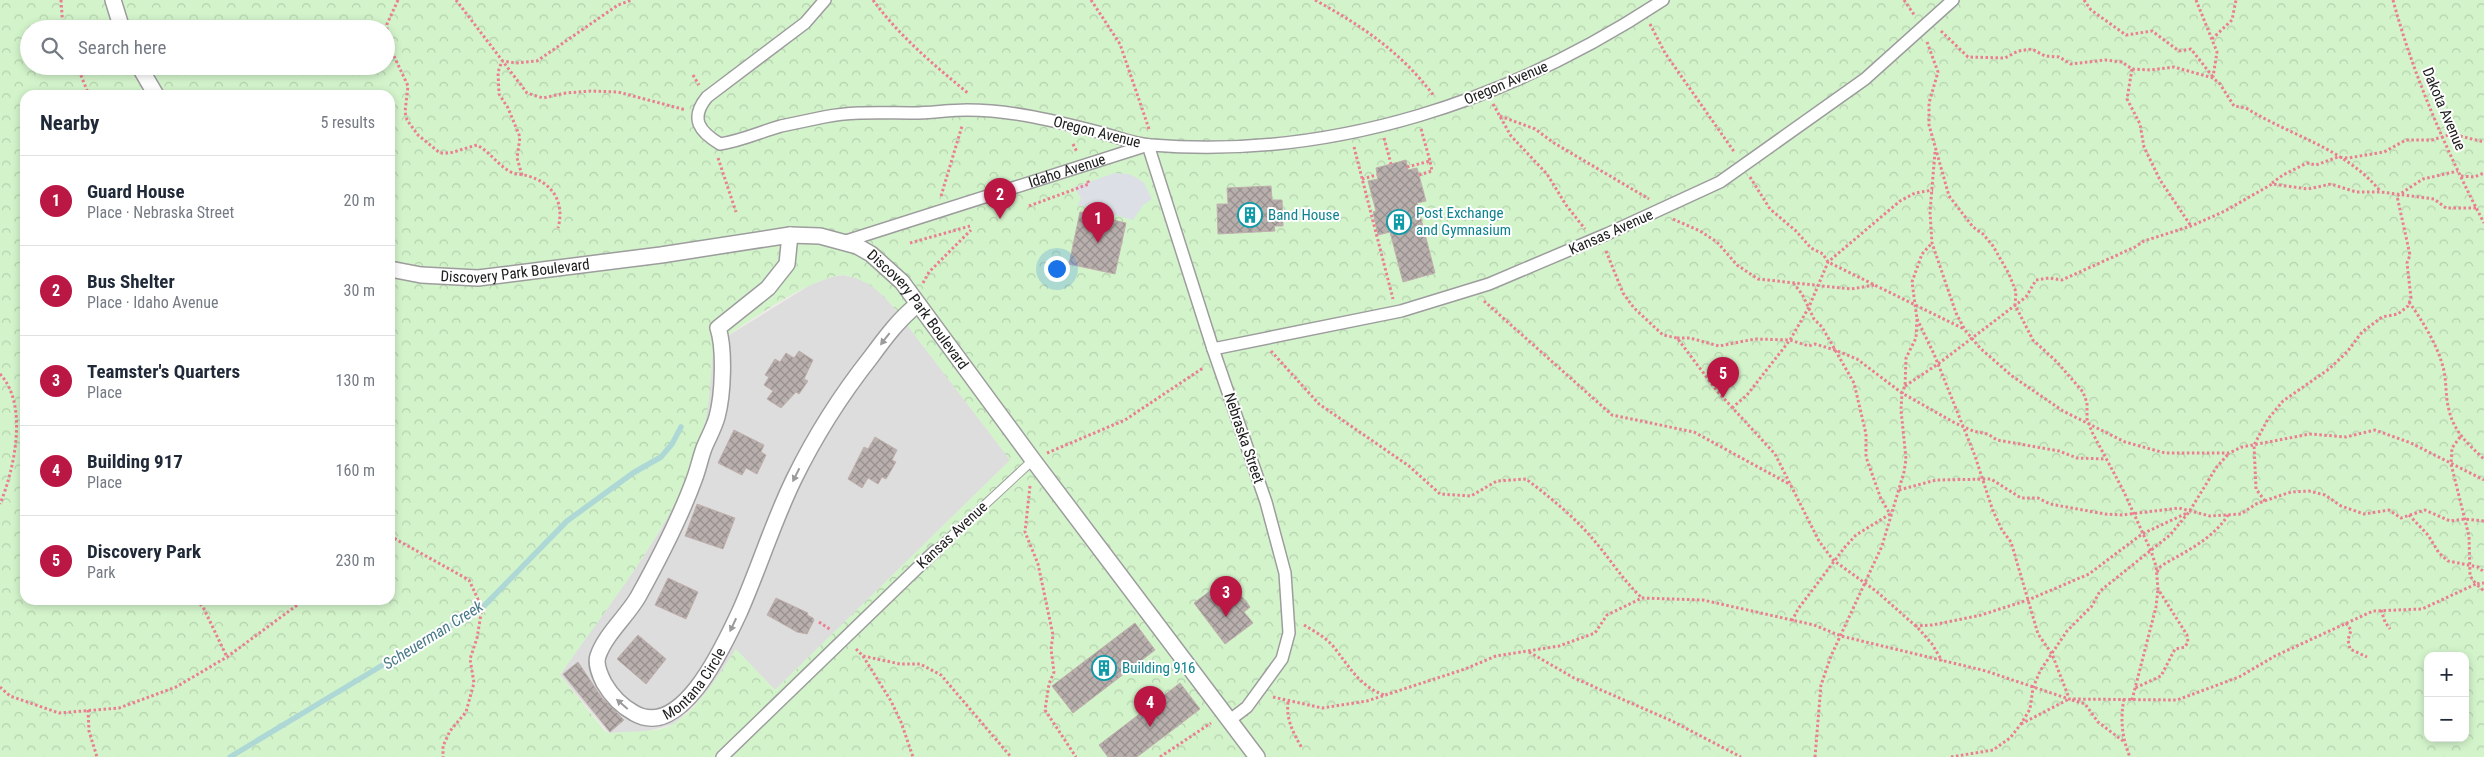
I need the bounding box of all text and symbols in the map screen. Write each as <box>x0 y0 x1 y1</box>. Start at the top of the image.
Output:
search box <box>20 20 395 75</box>
icon: search <box>38 34 66 62</box>
text: Search here <box>78 36 166 59</box>
street label: Oregon Avenue <box>1461 57 1551 109</box>
street label: Dakota Avenue <box>2418 65 2470 153</box>
text: Nearby <box>40 111 99 135</box>
street label: Oregon Avenue <box>1052 112 1142 152</box>
text: 5 results <box>320 113 375 132</box>
street label: Idaho Avenue <box>1026 150 1108 191</box>
pin: 2 <box>984 178 1016 219</box>
text: Guard House <box>87 180 185 203</box>
text: 1 <box>52 191 60 210</box>
text: 20 m <box>343 191 375 210</box>
pin: 1 <box>1082 202 1114 243</box>
building icon: Band House <box>1237 202 1263 228</box>
text: Place · Nebraska Street <box>87 203 234 222</box>
place label: Post Exchange and Gymnasium <box>1416 204 1511 239</box>
street label: Kansas Avenue <box>1566 205 1656 259</box>
place label: Band House <box>1268 206 1339 224</box>
building icon: Post Exchange and Gymnasium <box>1386 209 1412 235</box>
street label: Discovery Park Boulevard <box>863 246 972 373</box>
street label: Discovery Park Boulevard <box>440 255 591 287</box>
your location <box>1044 256 1070 282</box>
text: Bus Shelter <box>87 270 175 293</box>
text: 2 <box>52 281 60 300</box>
text: 30 m <box>343 281 375 300</box>
text: Place · Idaho Avenue <box>87 293 218 312</box>
one-way arrow <box>879 332 890 345</box>
pin: 5 <box>1707 357 1739 398</box>
text: Teamster's Quarters <box>87 360 240 383</box>
text: 3 <box>52 371 60 390</box>
text: 130 m <box>336 371 375 390</box>
text: Place <box>87 383 122 402</box>
street label: Nebraska Street <box>1220 390 1268 486</box>
text: Building 917 <box>87 450 183 473</box>
text: 4 <box>52 461 60 480</box>
text: 160 m <box>336 461 375 480</box>
one-way arrow <box>792 469 801 482</box>
text: Place <box>87 473 122 492</box>
street label: Kansas Avenue <box>913 498 991 572</box>
text: Discovery Park <box>87 540 201 563</box>
text: 5 <box>52 551 60 570</box>
text: 230 m <box>336 551 375 570</box>
text: Park <box>87 563 116 582</box>
pin: 3 <box>1210 576 1242 617</box>
water label: Scheuerman Creek <box>379 596 488 673</box>
one-way arrow <box>729 618 737 632</box>
street label: Montana Circle <box>660 645 729 724</box>
map controls <box>2424 652 2469 742</box>
button: + <box>2424 652 2469 697</box>
building icon: Building 916 <box>1091 655 1117 681</box>
place label: Building 916 <box>1122 659 1196 677</box>
pin: 4 <box>1134 686 1166 727</box>
button: − <box>2424 697 2469 742</box>
one-way arrow <box>616 698 628 710</box>

